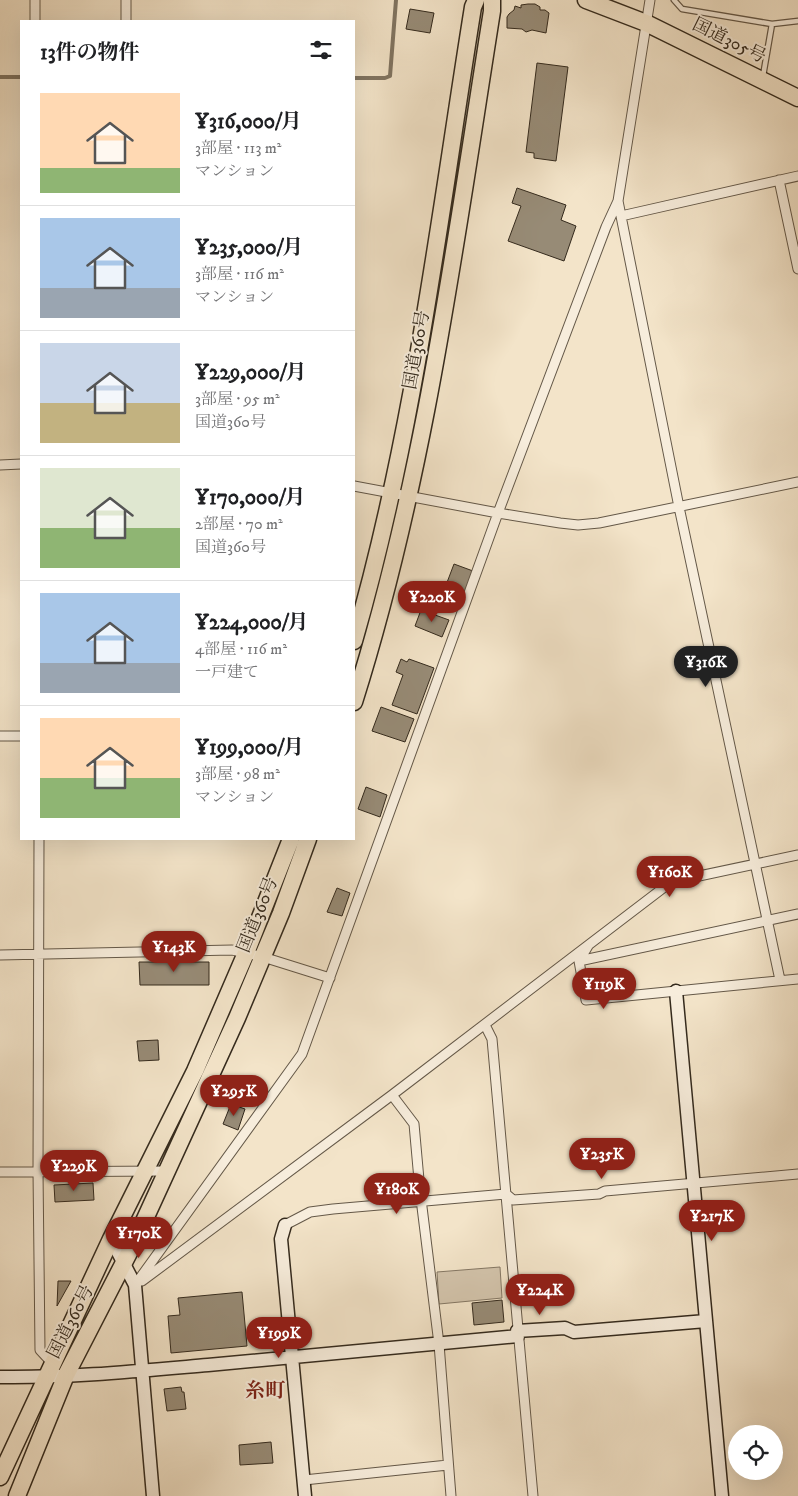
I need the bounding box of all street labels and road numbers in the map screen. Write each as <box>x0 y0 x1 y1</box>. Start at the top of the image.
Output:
street label: 国道305号 <box>689 14 769 68</box>
street label: 国道360号 <box>399 309 435 391</box>
street label: 国道360号 <box>233 874 283 956</box>
street label: 国道360号 <box>43 1281 99 1363</box>

